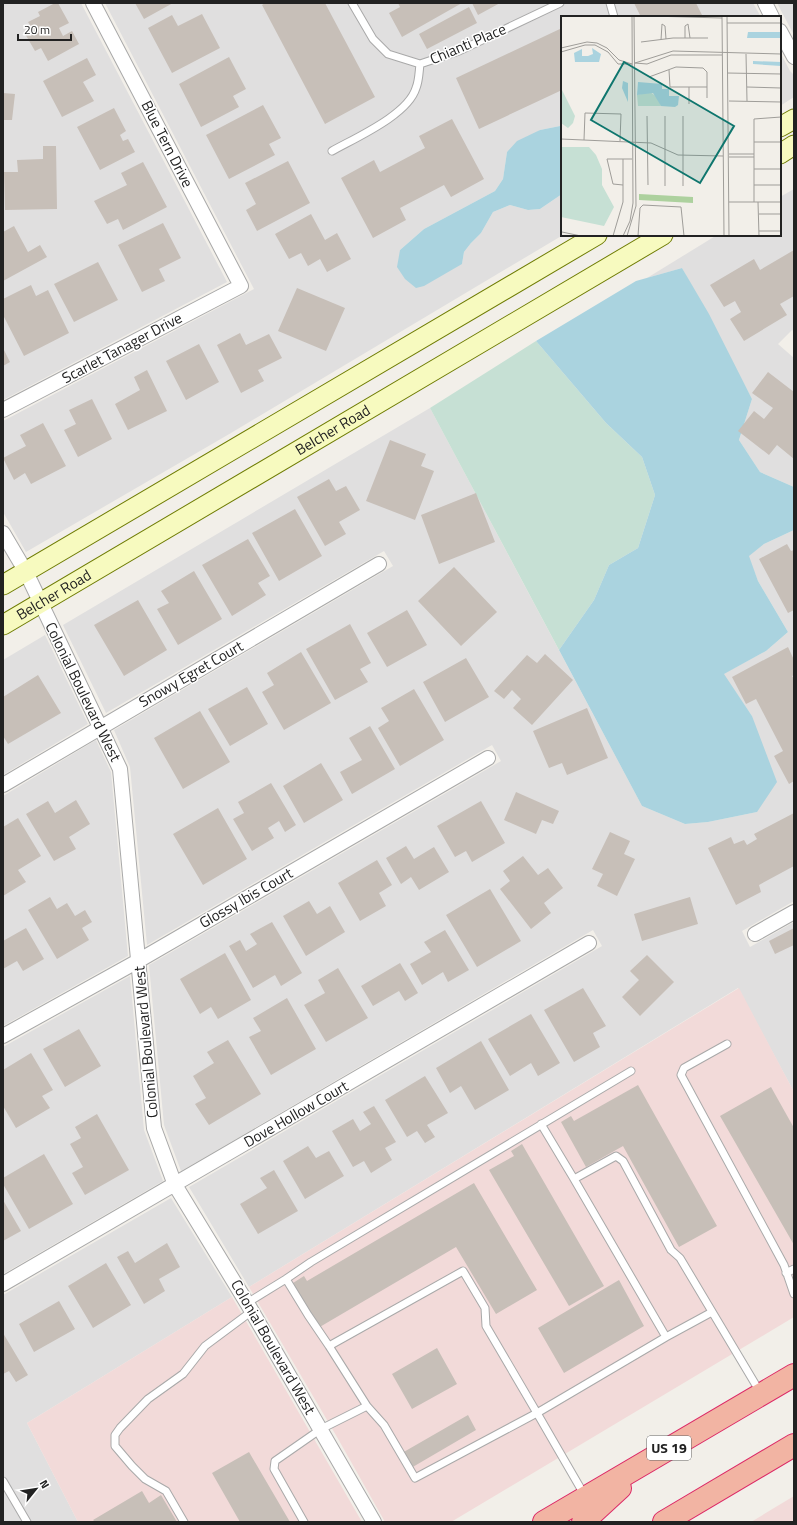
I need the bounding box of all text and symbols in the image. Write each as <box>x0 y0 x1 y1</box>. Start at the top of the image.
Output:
scale bar <box>18 16 71 42</box>
inset map <box>561 16 781 236</box>
street label: Chianti Place <box>426 17 509 70</box>
text: 20 m <box>24 20 50 39</box>
street label: Blue Tern Drive <box>136 96 199 191</box>
street label: Scarlet Tanager Drive <box>58 306 186 389</box>
street label: Belcher Road <box>291 399 374 461</box>
street label: Belcher Road <box>12 563 95 626</box>
street label: Colonial Boulevard West <box>40 618 128 766</box>
street label: Snowy Egret Court <box>134 634 248 713</box>
street label: Glossy Ibis Court <box>195 861 297 934</box>
street label: Colonial Boulevard West <box>127 964 164 1119</box>
street label: Dove Hollow Court <box>239 1074 353 1153</box>
street label: Colonial Boulevard West <box>225 1275 322 1419</box>
road number: US 19 <box>647 1436 691 1460</box>
north arrow <box>16 1469 56 1509</box>
text: N <box>36 1477 53 1491</box>

